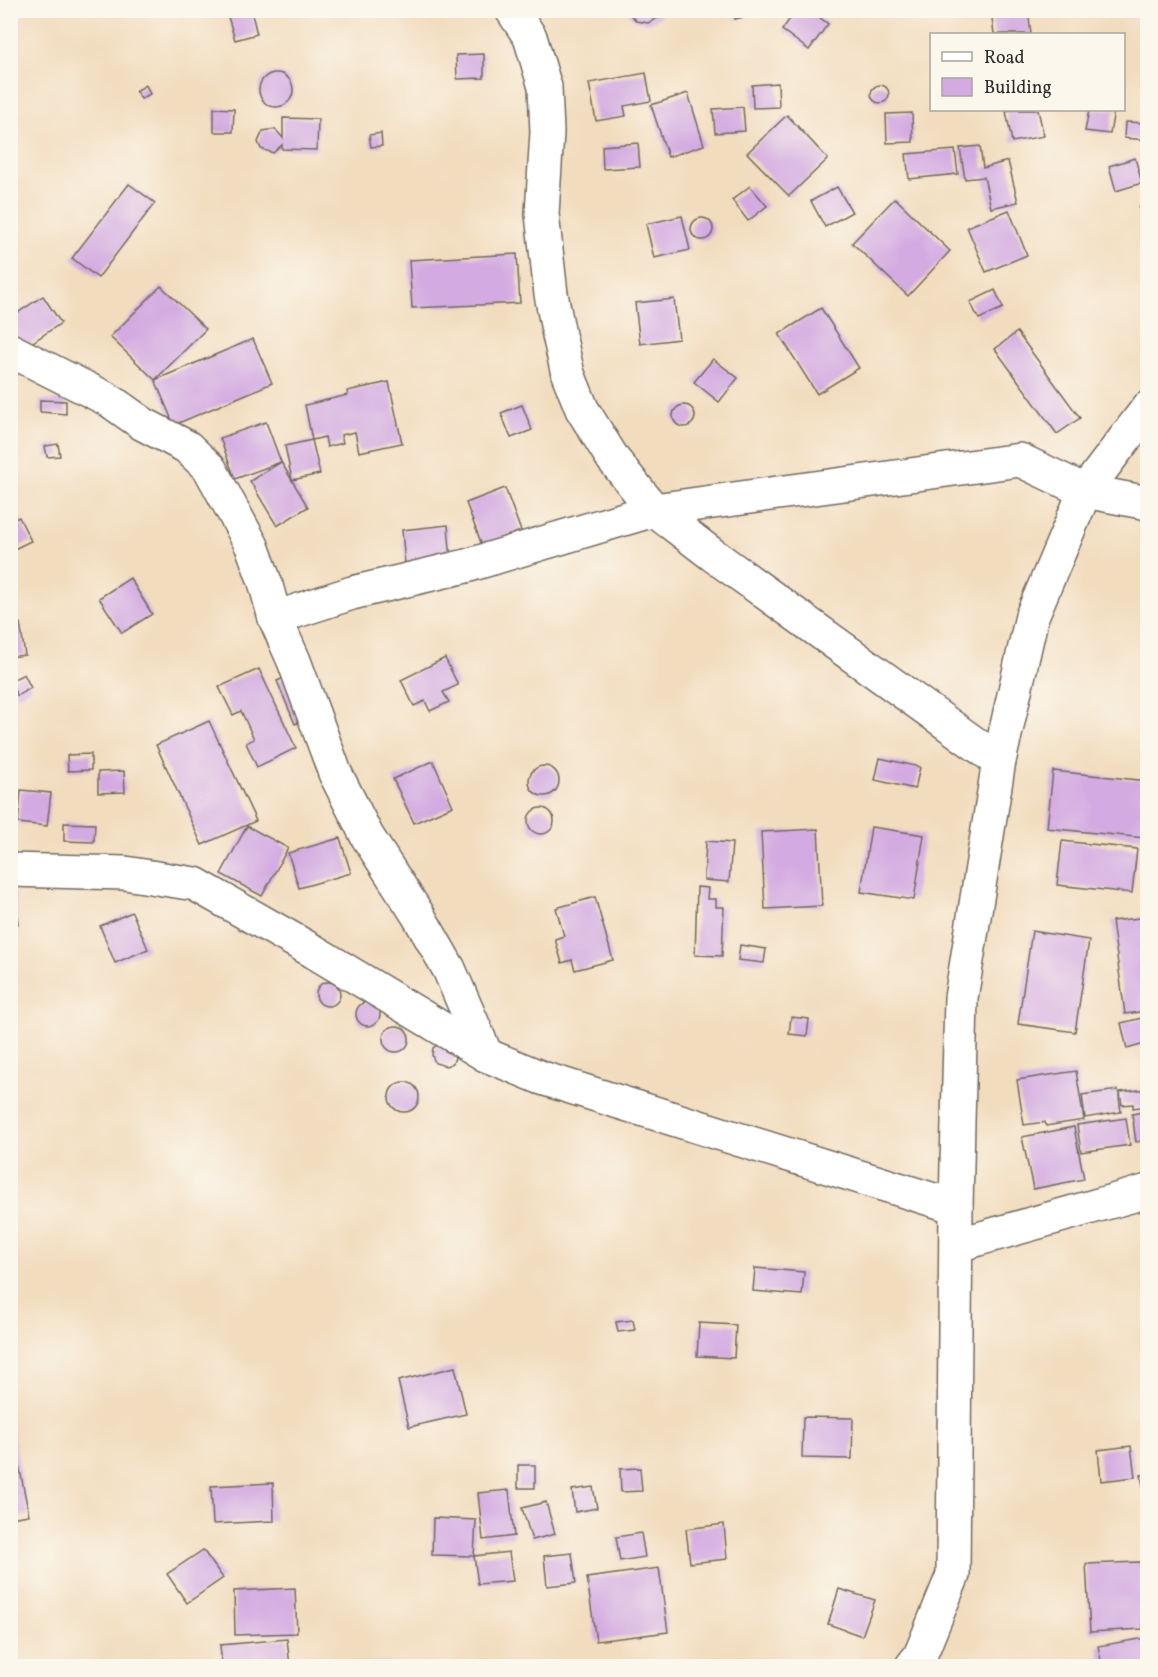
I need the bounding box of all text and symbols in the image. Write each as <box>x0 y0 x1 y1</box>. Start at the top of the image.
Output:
legend <box>930 33 1125 111</box>
text: Road <box>984 46 1025 71</box>
text: Building <box>984 76 1052 101</box>

